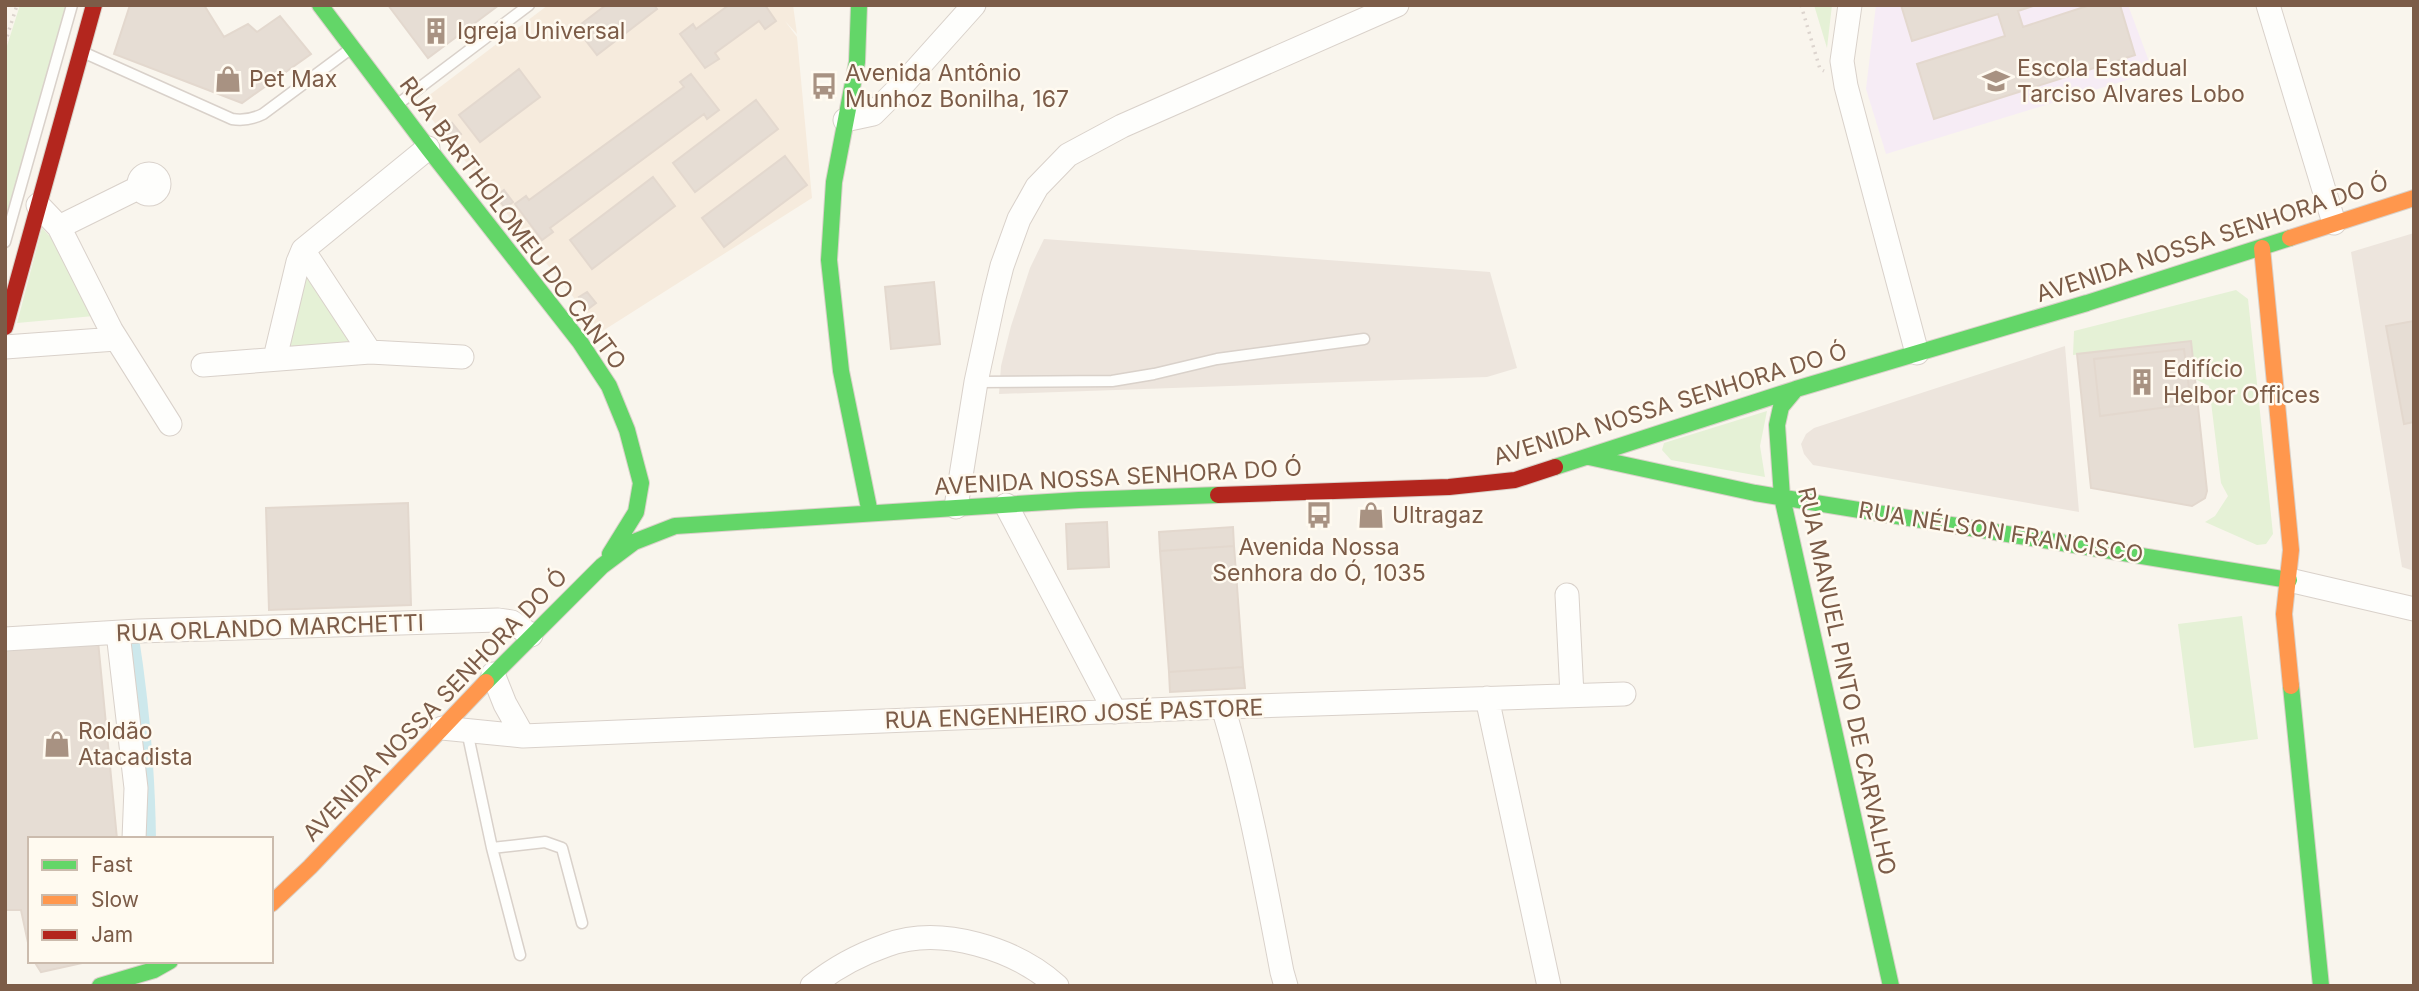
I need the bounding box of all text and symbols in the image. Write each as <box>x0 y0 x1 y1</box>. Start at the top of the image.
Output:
building icon: Igreja Universal <box>421 16 451 46</box>
place label: Igreja Universal <box>457 17 625 45</box>
place label: Escola Estadual Tarciso Alvares Lobo <box>2017 54 2245 108</box>
place label: Avenida Antônio Munhoz Bonilha, 167 <box>845 59 1069 113</box>
shop icon: Pet Max <box>213 64 243 94</box>
place label: Pet Max <box>249 65 337 93</box>
school or university icon: Escola Estadual Tarciso Alvares Lobo <box>1981 66 2011 96</box>
street label: RUA BARTHOLOMEU DO CANTO <box>394 71 632 375</box>
bus stop icon: Avenida Antônio Munhoz Bonilha, 167 <box>809 71 839 101</box>
street label: AVENIDA NOSSA SENHORA DO Ó <box>2032 168 2392 308</box>
street label: AVENIDA NOSSA SENHORA DO Ó <box>1490 337 1850 471</box>
place label: Edifício Helbor Offices <box>2163 355 2320 409</box>
building icon: Edifício Helbor Offices <box>2127 367 2157 397</box>
street label: AVENIDA NOSSA SENHORA DO Ó <box>933 453 1303 501</box>
street label: RUA MANUEL PINTO DE CARVALHO <box>1792 484 1902 878</box>
street label: RUA NÉLSON FRANCISCO <box>1857 496 2145 568</box>
bus stop icon: Avenida Nossa Senhora do Ó, 1035 <box>1304 500 1334 530</box>
shop icon: Ultragaz <box>1356 500 1386 530</box>
place label: Ultragaz <box>1392 501 1484 529</box>
place label: Avenida Nossa Senhora do Ó, 1035 <box>1212 533 1426 587</box>
street label: AVENIDA NOSSA SENHORA DO Ó <box>297 563 573 847</box>
street label: RUA ORLANDO MARCHETTI <box>116 609 424 647</box>
street label: RUA ENGENHEIRO JOSÉ PASTORE <box>884 693 1264 735</box>
place label: Roldão Atacadista <box>78 717 193 771</box>
shop icon: Roldão Atacadista <box>42 729 72 759</box>
legend <box>28 837 273 963</box>
text: Fast <box>91 852 133 877</box>
text: Slow <box>91 887 139 912</box>
text: Jam <box>91 922 133 947</box>

